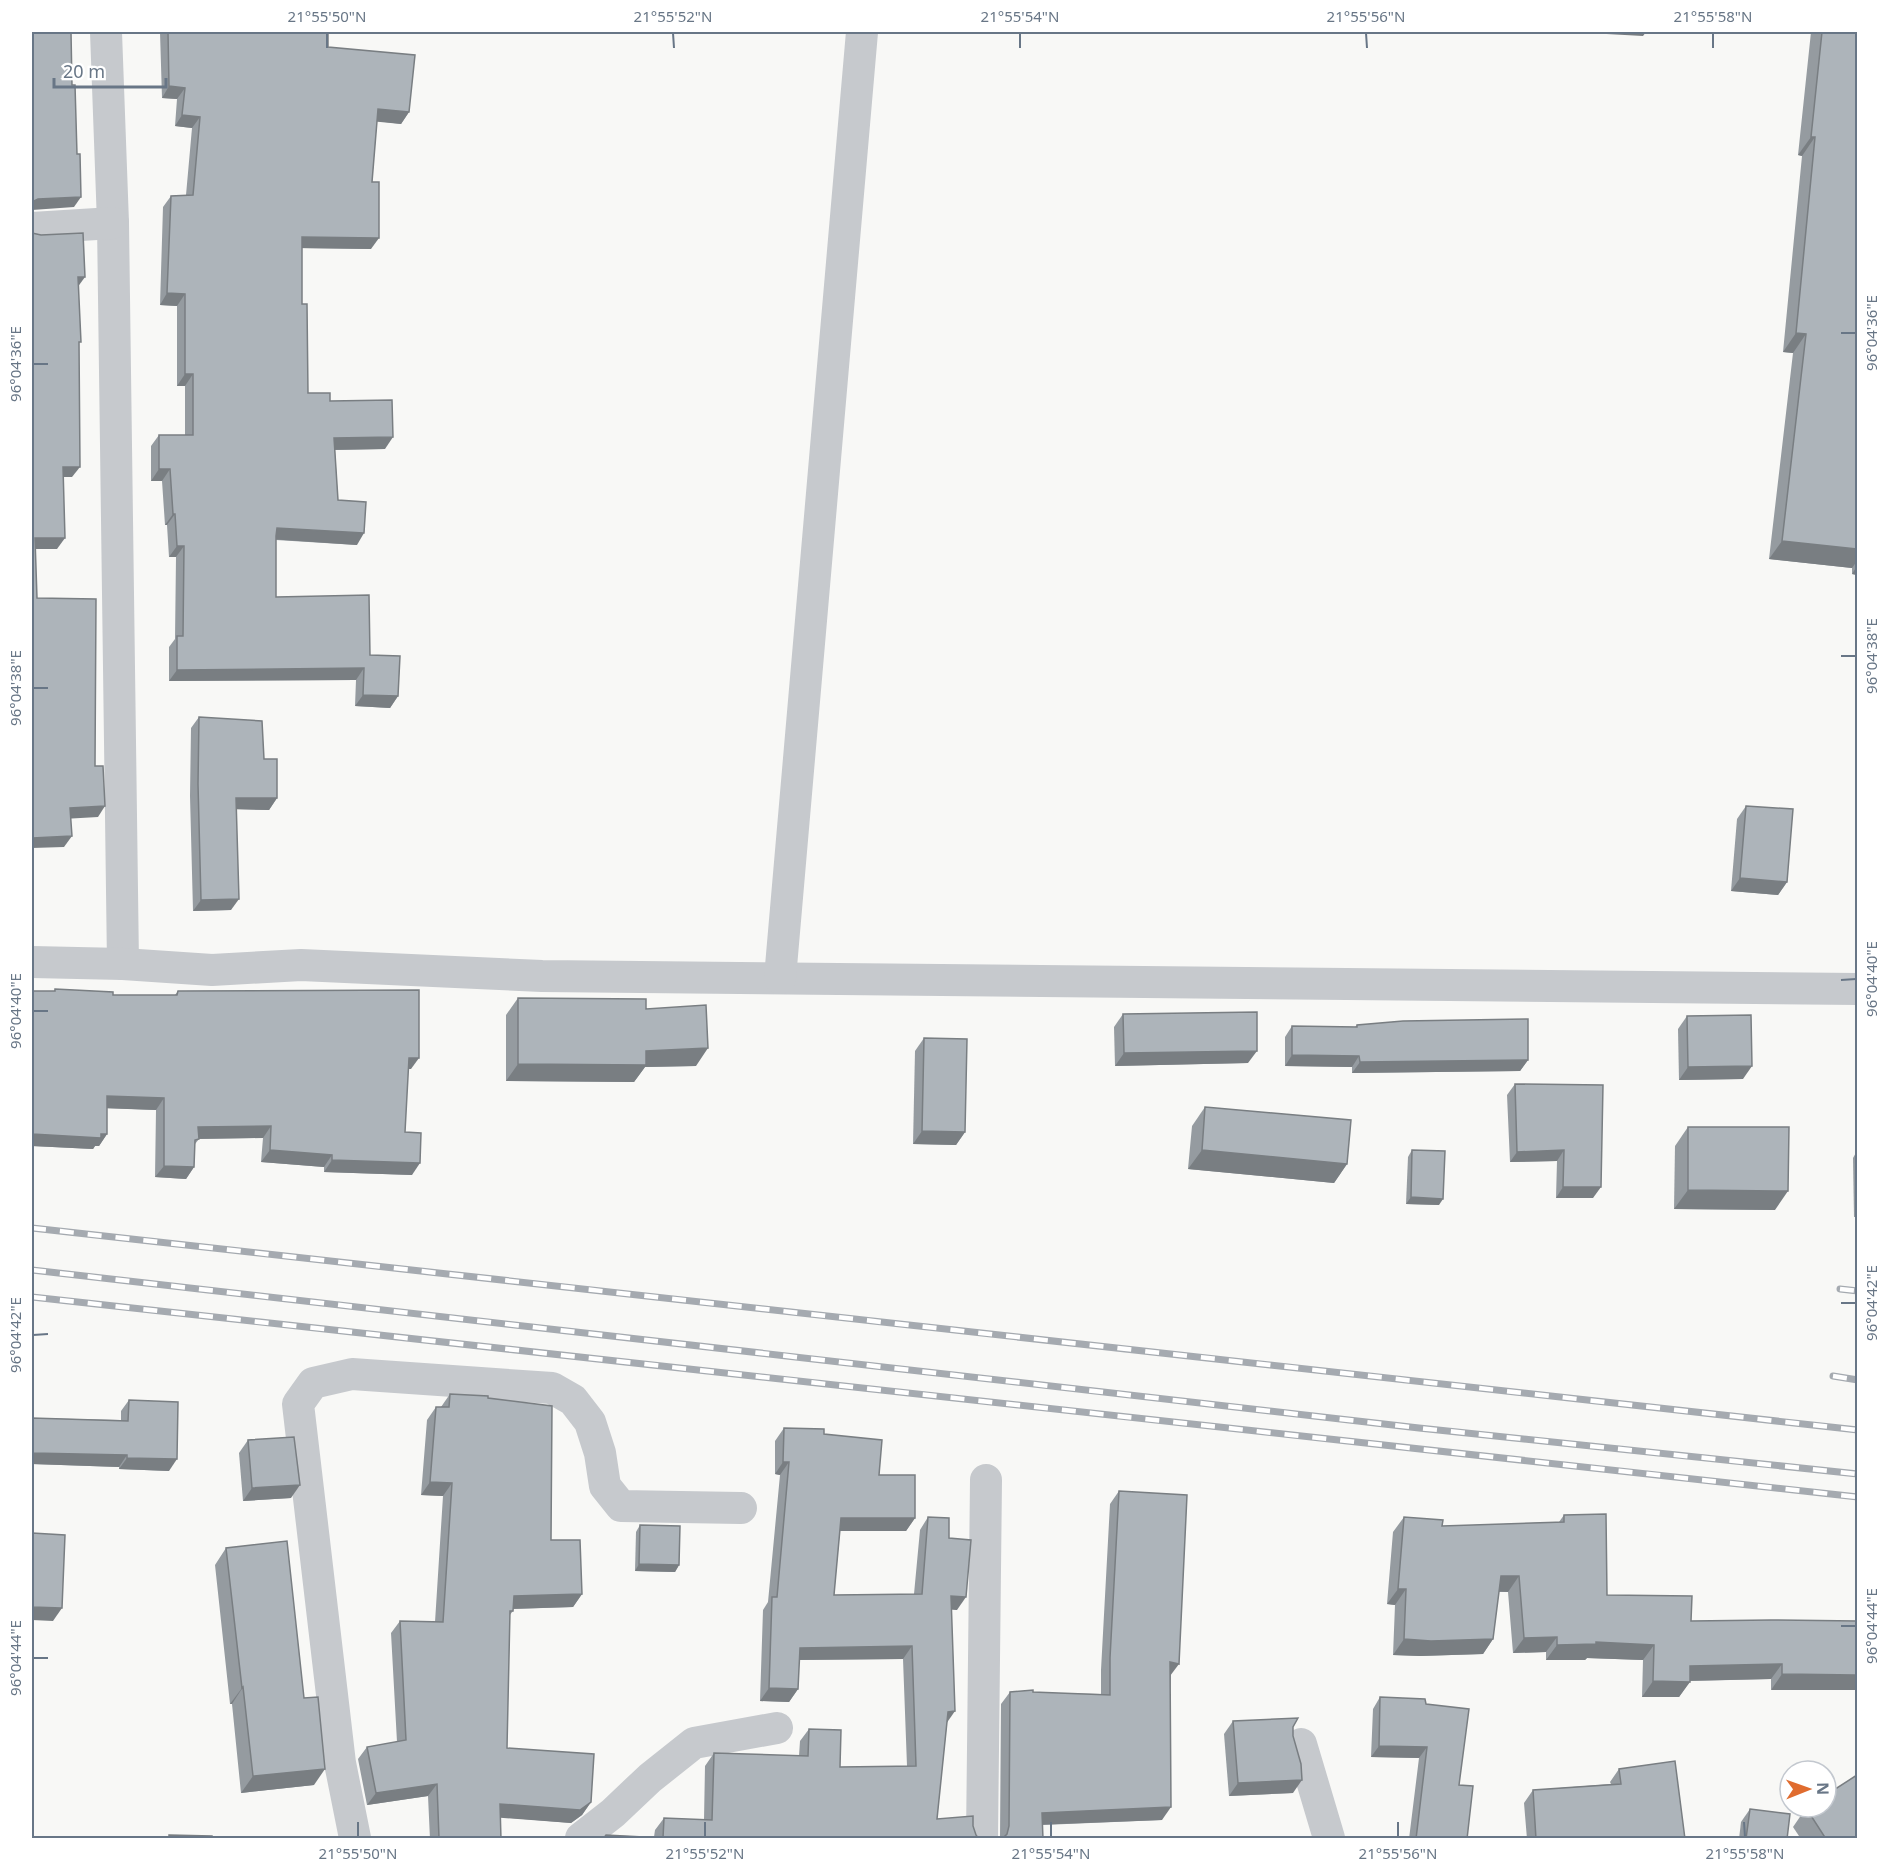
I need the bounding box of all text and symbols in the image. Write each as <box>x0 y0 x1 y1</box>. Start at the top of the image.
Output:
text: 21°55'50"N <box>288 6 366 26</box>
text: 21°55'52"N <box>634 6 712 26</box>
text: 21°55'54"N <box>981 6 1059 26</box>
text: 21°55'56"N <box>1327 6 1405 26</box>
text: 21°55'58"N <box>1674 6 1752 26</box>
scale bar <box>54 51 166 89</box>
text: 20 m <box>63 59 105 83</box>
text: 96°04'36"E <box>1861 295 1881 371</box>
text: 96°04'36"E <box>5 326 25 402</box>
text: 96°04'38"E <box>1861 618 1881 694</box>
text: 96°04'38"E <box>5 650 25 726</box>
text: 96°04'40"E <box>1861 941 1881 1017</box>
text: 96°04'40"E <box>5 973 25 1049</box>
text: 96°04'42"E <box>1861 1265 1881 1341</box>
text: 96°04'42"E <box>5 1297 25 1373</box>
text: 96°04'44"E <box>1861 1588 1881 1664</box>
text: 96°04'44"E <box>5 1620 25 1696</box>
north arrow <box>1778 1759 1838 1819</box>
text: N <box>1812 1782 1834 1795</box>
text: 21°55'50"N <box>319 1843 397 1863</box>
text: 21°55'52"N <box>666 1843 744 1863</box>
text: 21°55'54"N <box>1012 1843 1090 1863</box>
text: 21°55'56"N <box>1359 1843 1437 1863</box>
text: 21°55'58"N <box>1706 1843 1784 1863</box>

